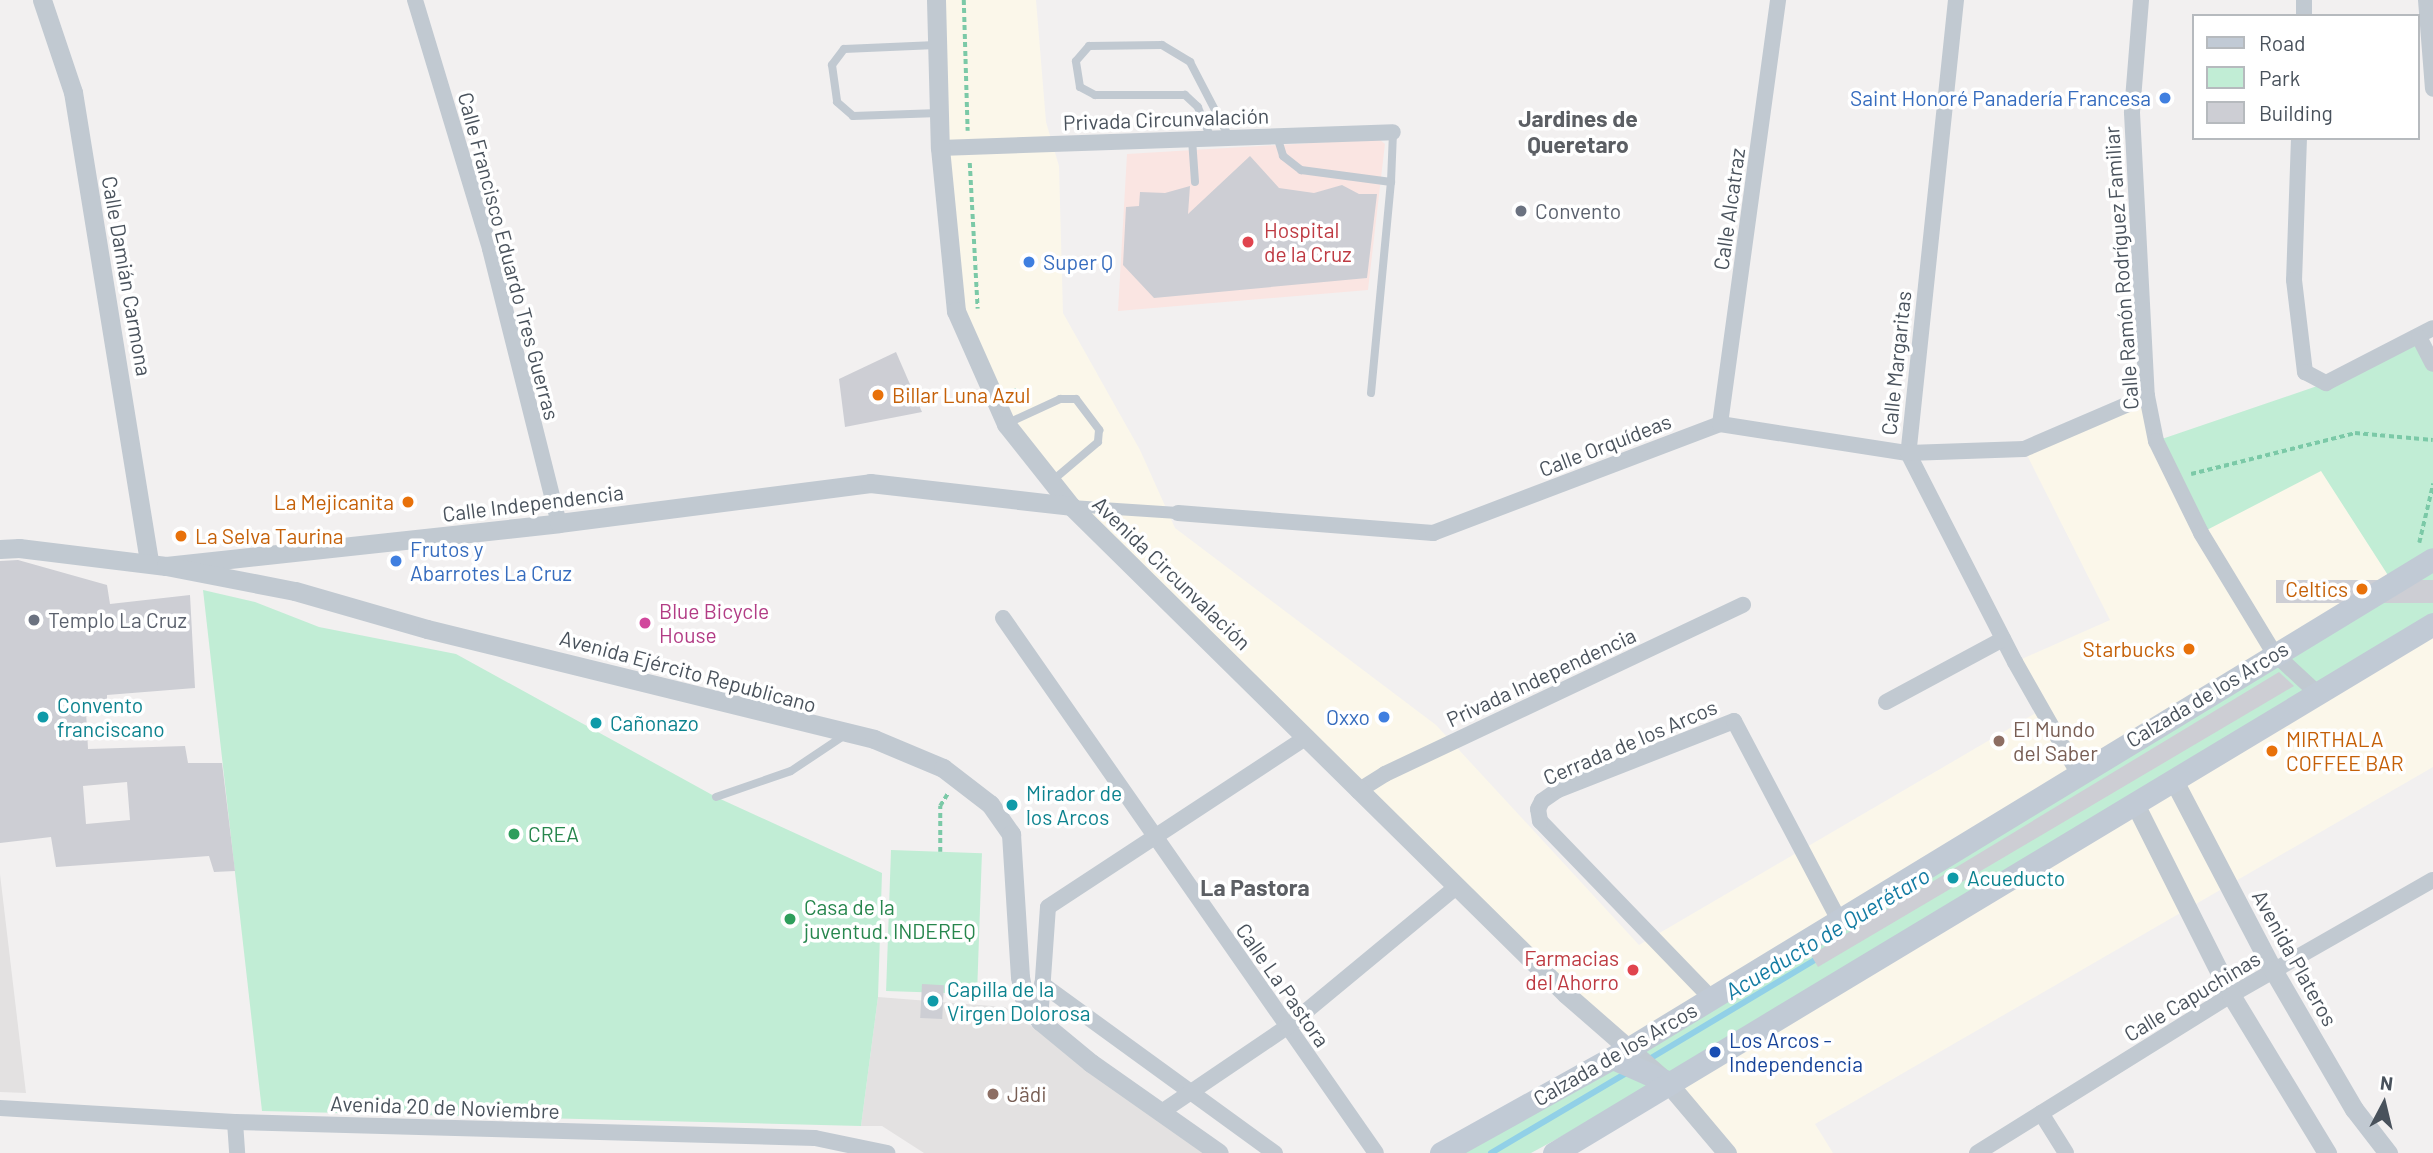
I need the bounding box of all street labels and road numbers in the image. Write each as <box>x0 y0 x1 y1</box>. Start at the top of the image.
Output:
street label: Calle Francisco Eduardo Tres Guerras <box>453 89 565 423</box>
street label: Privada Circunvalación <box>1063 103 1269 135</box>
street label: Calle Ramón Rodríguez Familiar <box>2099 125 2143 411</box>
street label: Calle Alcatraz <box>1708 146 1750 272</box>
street label: Calle Damián Carmona <box>97 174 157 378</box>
street label: Calle Margaritas <box>1876 290 1916 436</box>
street label: Calle Orquídeas <box>1535 408 1675 482</box>
street label: Calle Independencia <box>441 479 625 527</box>
street label: Avenida Circunvalación <box>1088 491 1256 655</box>
street label: Privada Independencia <box>1442 622 1640 732</box>
street label: Avenida Ejército Republicano <box>557 625 819 717</box>
street label: Calzada de los Arcos <box>2121 636 2293 752</box>
street label: Cerrada de los Arcos <box>1539 694 1721 790</box>
street label: Avenida Plateros <box>2247 886 2343 1030</box>
street label: Calle La Pastora <box>1231 918 1335 1052</box>
street label: Calle Capuchinas <box>2119 945 2265 1047</box>
street label: Calzada de los Arcos <box>1529 997 1701 1111</box>
street label: Avenida 20 de Noviembre <box>330 1090 560 1124</box>

